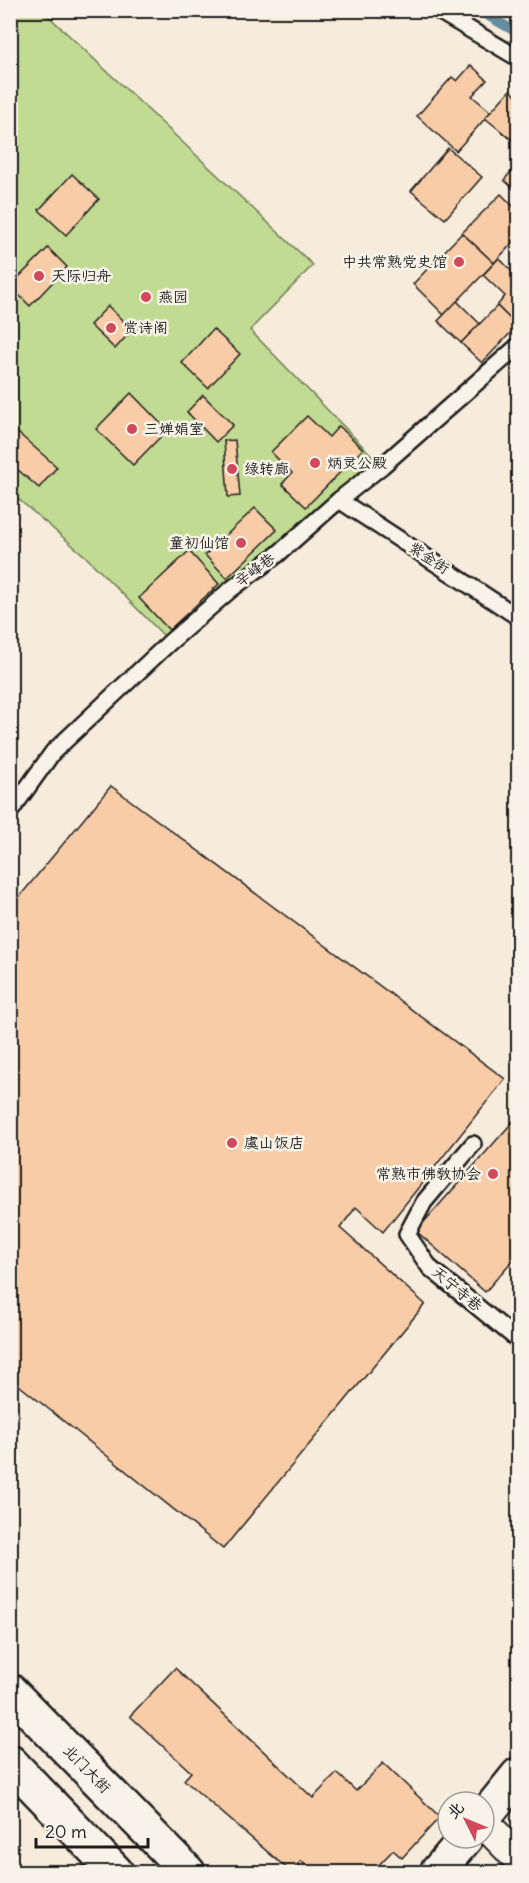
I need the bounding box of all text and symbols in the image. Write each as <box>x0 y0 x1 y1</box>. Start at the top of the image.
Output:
place label: 中共常熟党史馆 <box>342 252 447 271</box>
marker: 中共常熟党史馆 <box>452 255 466 269</box>
place label: 天际归舟 <box>51 266 111 285</box>
marker: 天际归舟 <box>32 269 46 283</box>
place label: 燕园 <box>158 287 188 306</box>
marker: 燕园 <box>139 290 153 304</box>
place label: 赏诗阁 <box>123 318 168 337</box>
marker: 赏诗阁 <box>104 321 118 335</box>
place label: 三婵娟室 <box>144 419 204 438</box>
marker: 三婵娟室 <box>125 422 139 436</box>
place label: 炳灵公殿 <box>327 453 387 472</box>
marker: 炳灵公殿 <box>308 456 322 470</box>
place label: 绿转廊 <box>244 459 289 478</box>
marker: 绿转廊 <box>225 462 239 476</box>
place label: 童初仙馆 <box>169 533 229 552</box>
marker: 童初仙馆 <box>234 536 248 550</box>
street label: 紫金街 <box>405 537 453 578</box>
street label: 辛峰巷 <box>231 548 278 591</box>
place label: 虞山饭店 <box>244 1133 304 1152</box>
marker: 虞山饭店 <box>225 1136 239 1150</box>
place label: 常熟市佛教协会 <box>376 1164 481 1183</box>
marker: 常熟市佛教协会 <box>486 1167 500 1181</box>
street label: 天宁寺巷 <box>428 1262 486 1315</box>
street label: 北门大街 <box>60 1740 115 1797</box>
north arrow <box>436 1790 496 1850</box>
text: 北 <box>442 1797 468 1822</box>
scale bar <box>36 1811 148 1849</box>
text: 20 m <box>45 1820 87 1843</box>

